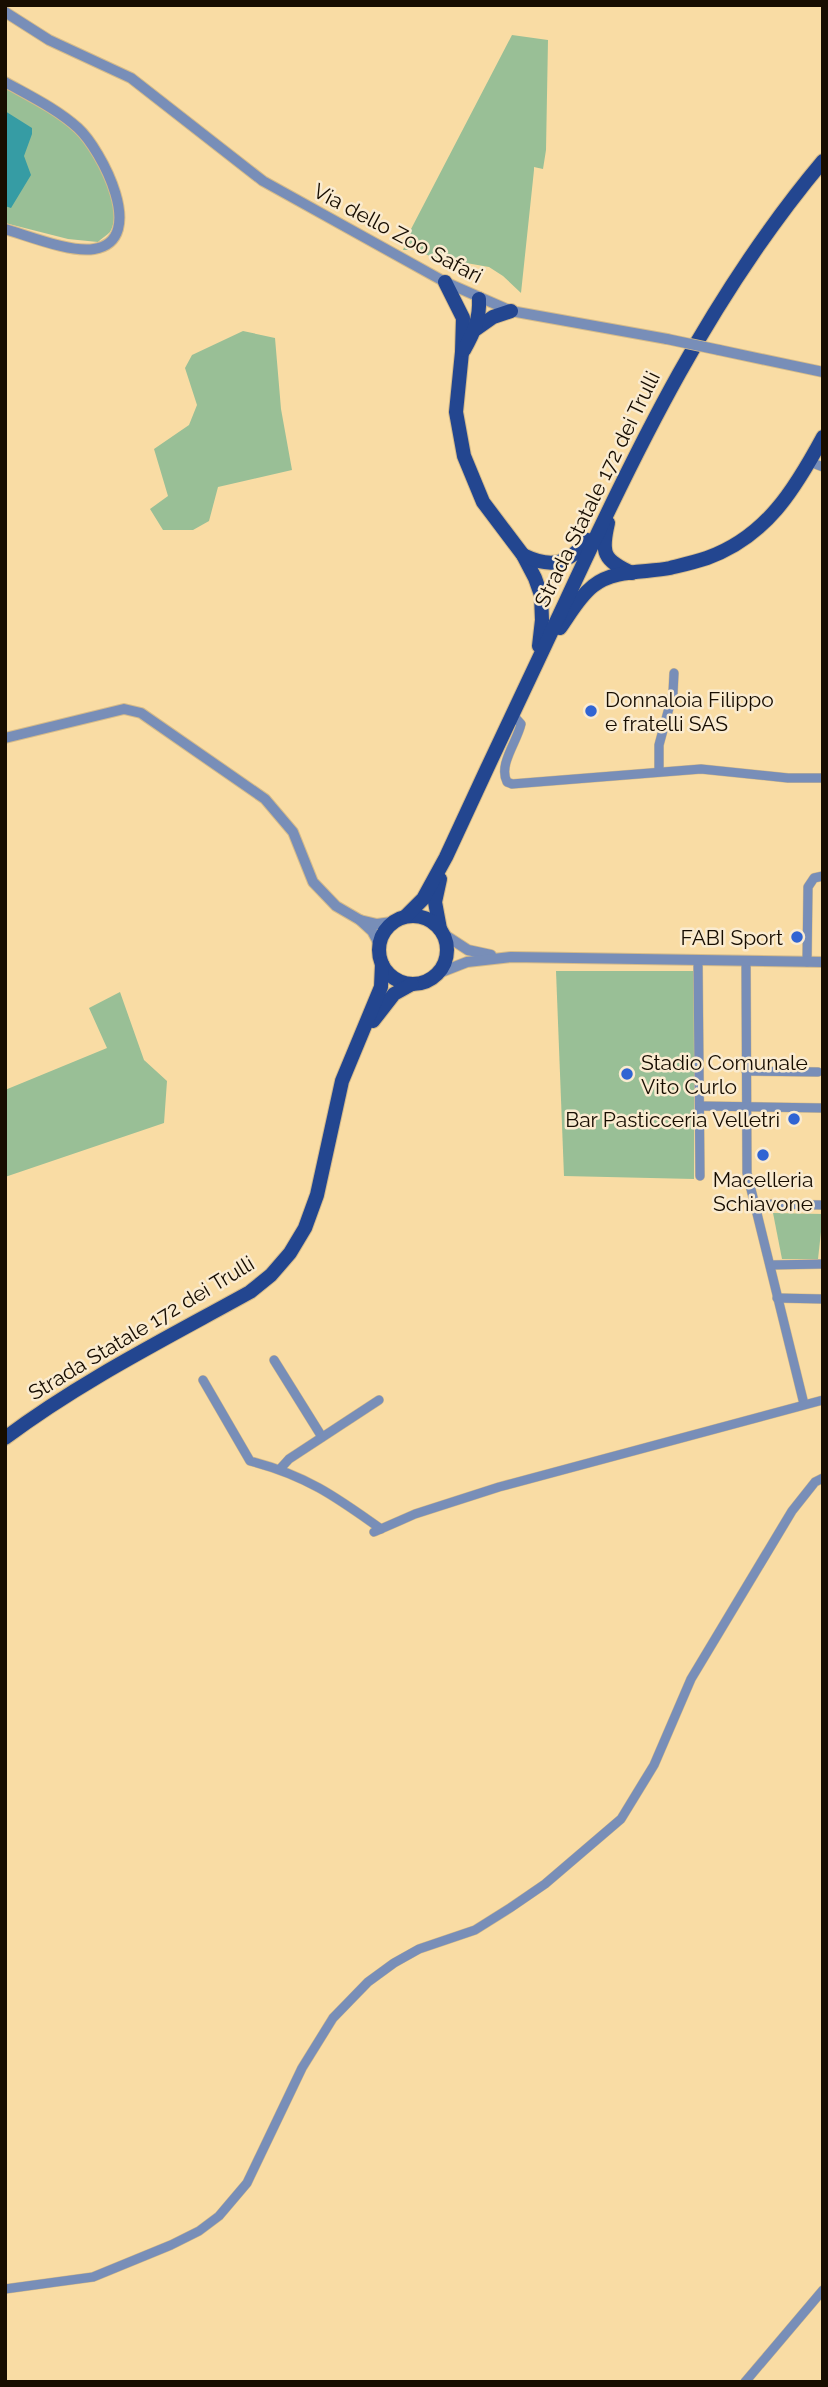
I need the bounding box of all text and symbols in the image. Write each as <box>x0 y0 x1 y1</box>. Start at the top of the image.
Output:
street label: Via dello Zoo Safari <box>309 178 487 288</box>
street label: Strada Statale 172 dei Trulli <box>529 367 665 611</box>
place label: Donnaloia Filippo e fratelli SAS <box>605 687 774 736</box>
marker: Donnaloia Filippo e fratelli SAS <box>583 703 599 719</box>
place label: FABI Sport <box>681 925 783 950</box>
marker: FABI Sport <box>789 929 805 945</box>
place label: Stadio Comunale Vito Curlo <box>641 1050 808 1099</box>
marker: Stadio Comunale Vito Curlo <box>619 1066 635 1082</box>
place label: Bar Pasticceria Velletri <box>565 1107 780 1132</box>
marker: Bar Pasticceria Velletri <box>786 1111 802 1127</box>
marker: Macelleria Schiavone <box>755 1147 771 1163</box>
place label: Macelleria Schiavone <box>713 1167 813 1216</box>
street label: Strada Statale 172 dei Trulli <box>24 1251 258 1405</box>

